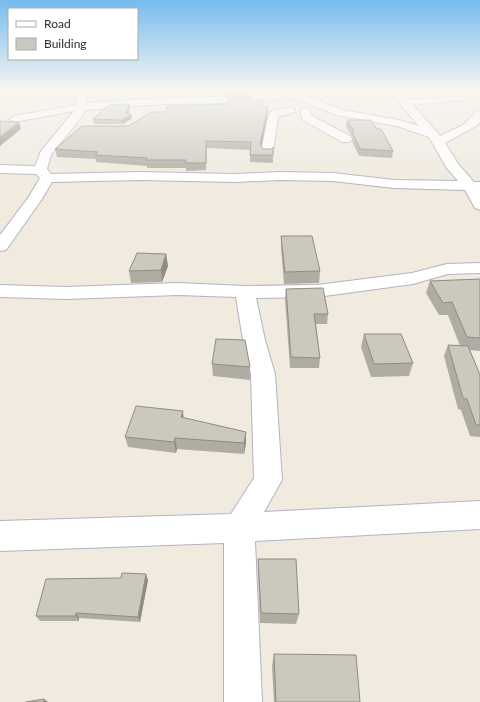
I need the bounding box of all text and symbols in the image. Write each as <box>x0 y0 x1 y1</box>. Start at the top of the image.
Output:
legend <box>8 8 138 60</box>
text: Road <box>44 16 71 31</box>
text: Building <box>44 36 87 51</box>

